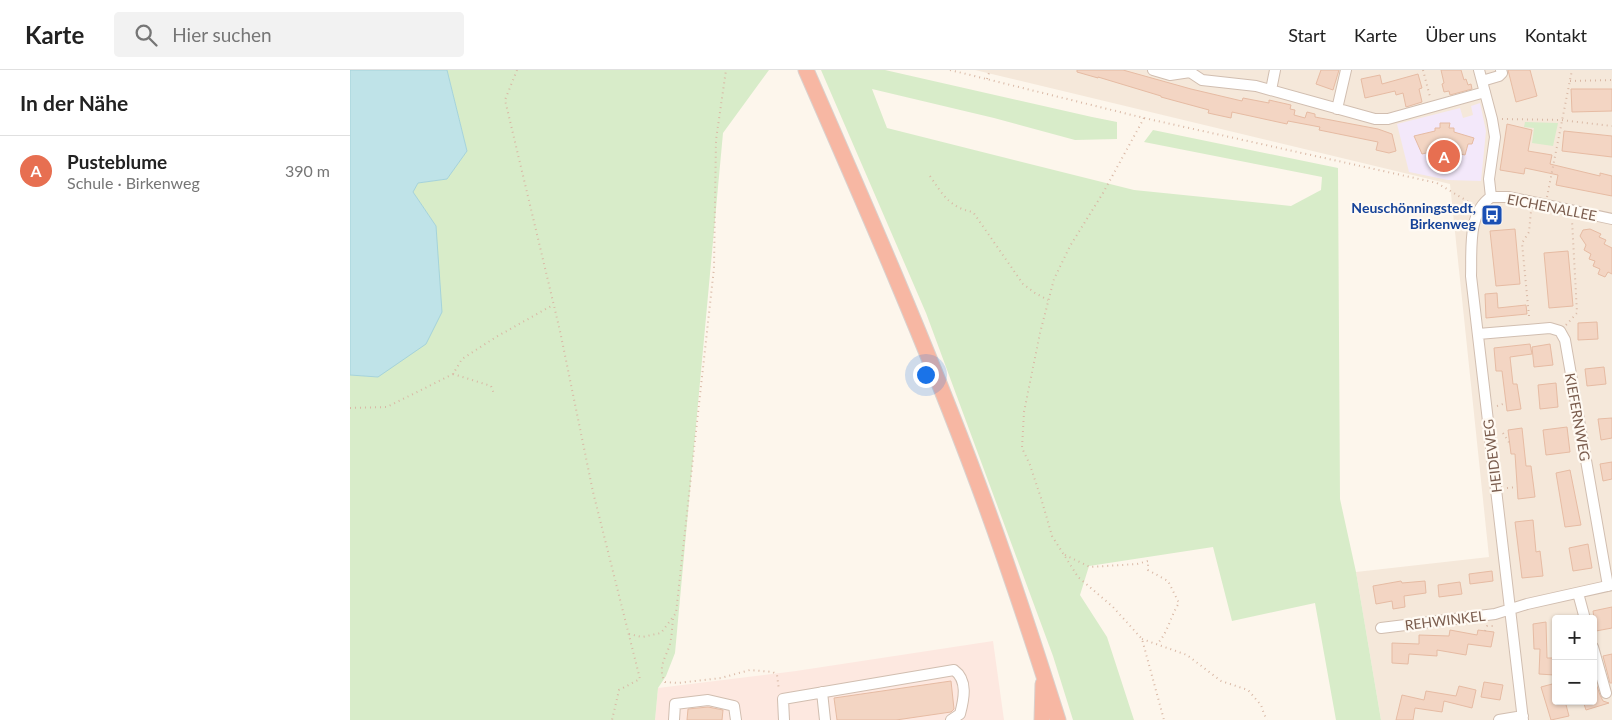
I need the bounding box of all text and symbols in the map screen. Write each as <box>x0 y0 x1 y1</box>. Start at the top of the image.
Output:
search box <box>114 12 464 57</box>
text: Karte <box>25 20 84 49</box>
icon: search <box>132 21 160 49</box>
text: Hier suchen <box>172 23 272 46</box>
text: Start <box>1288 24 1326 46</box>
text: Karte <box>1354 24 1397 46</box>
text: Über uns <box>1425 24 1497 46</box>
text: Kontakt <box>1525 24 1587 46</box>
text: In der Nähe <box>20 90 128 115</box>
pin: A <box>1428 137 1460 175</box>
text: Pusteblume <box>67 150 167 173</box>
text: A <box>30 161 42 180</box>
text: 390 m <box>285 161 330 180</box>
text: Schule · Birkenweg <box>67 173 200 192</box>
street label: EICHENALLEE <box>1506 190 1598 224</box>
place label: Neuschönningstedt, Birkenweg <box>1351 199 1477 232</box>
bus stop icon: Neuschönningstedt, Birkenweg <box>1480 203 1504 227</box>
your location <box>913 362 939 388</box>
street label: KIEFERNWEG <box>1562 372 1594 462</box>
street label: HEIDEWEG <box>1479 418 1505 494</box>
street label: REHWINKEL <box>1404 607 1486 633</box>
map controls <box>1552 615 1597 705</box>
button: + <box>1552 615 1597 660</box>
button: − <box>1552 660 1597 705</box>

